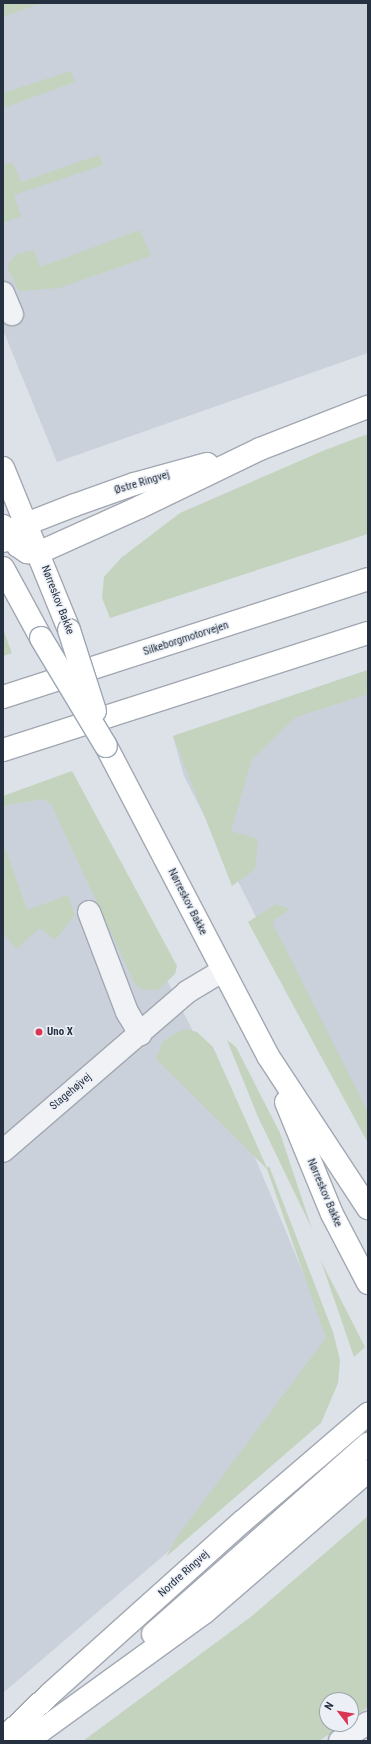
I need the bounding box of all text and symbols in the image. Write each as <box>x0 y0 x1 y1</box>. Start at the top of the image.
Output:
street label: Østre Ringvej <box>113 468 171 498</box>
street label: Nørreskov Bakke <box>38 564 76 636</box>
street label: Silkeborgmotorvejen <box>142 619 230 659</box>
street label: Nørreskov Bakke <box>165 867 209 937</box>
place label: Uno X <box>47 1025 73 1039</box>
marker: Uno X <box>34 1027 44 1037</box>
street label: Stagehøjvej <box>47 1071 95 1113</box>
street label: Nørreskov Bakke <box>304 1157 344 1229</box>
street label: Nordre Ringvej <box>156 1548 212 1600</box>
north arrow <box>319 1692 359 1732</box>
text: N <box>322 1700 336 1712</box>

